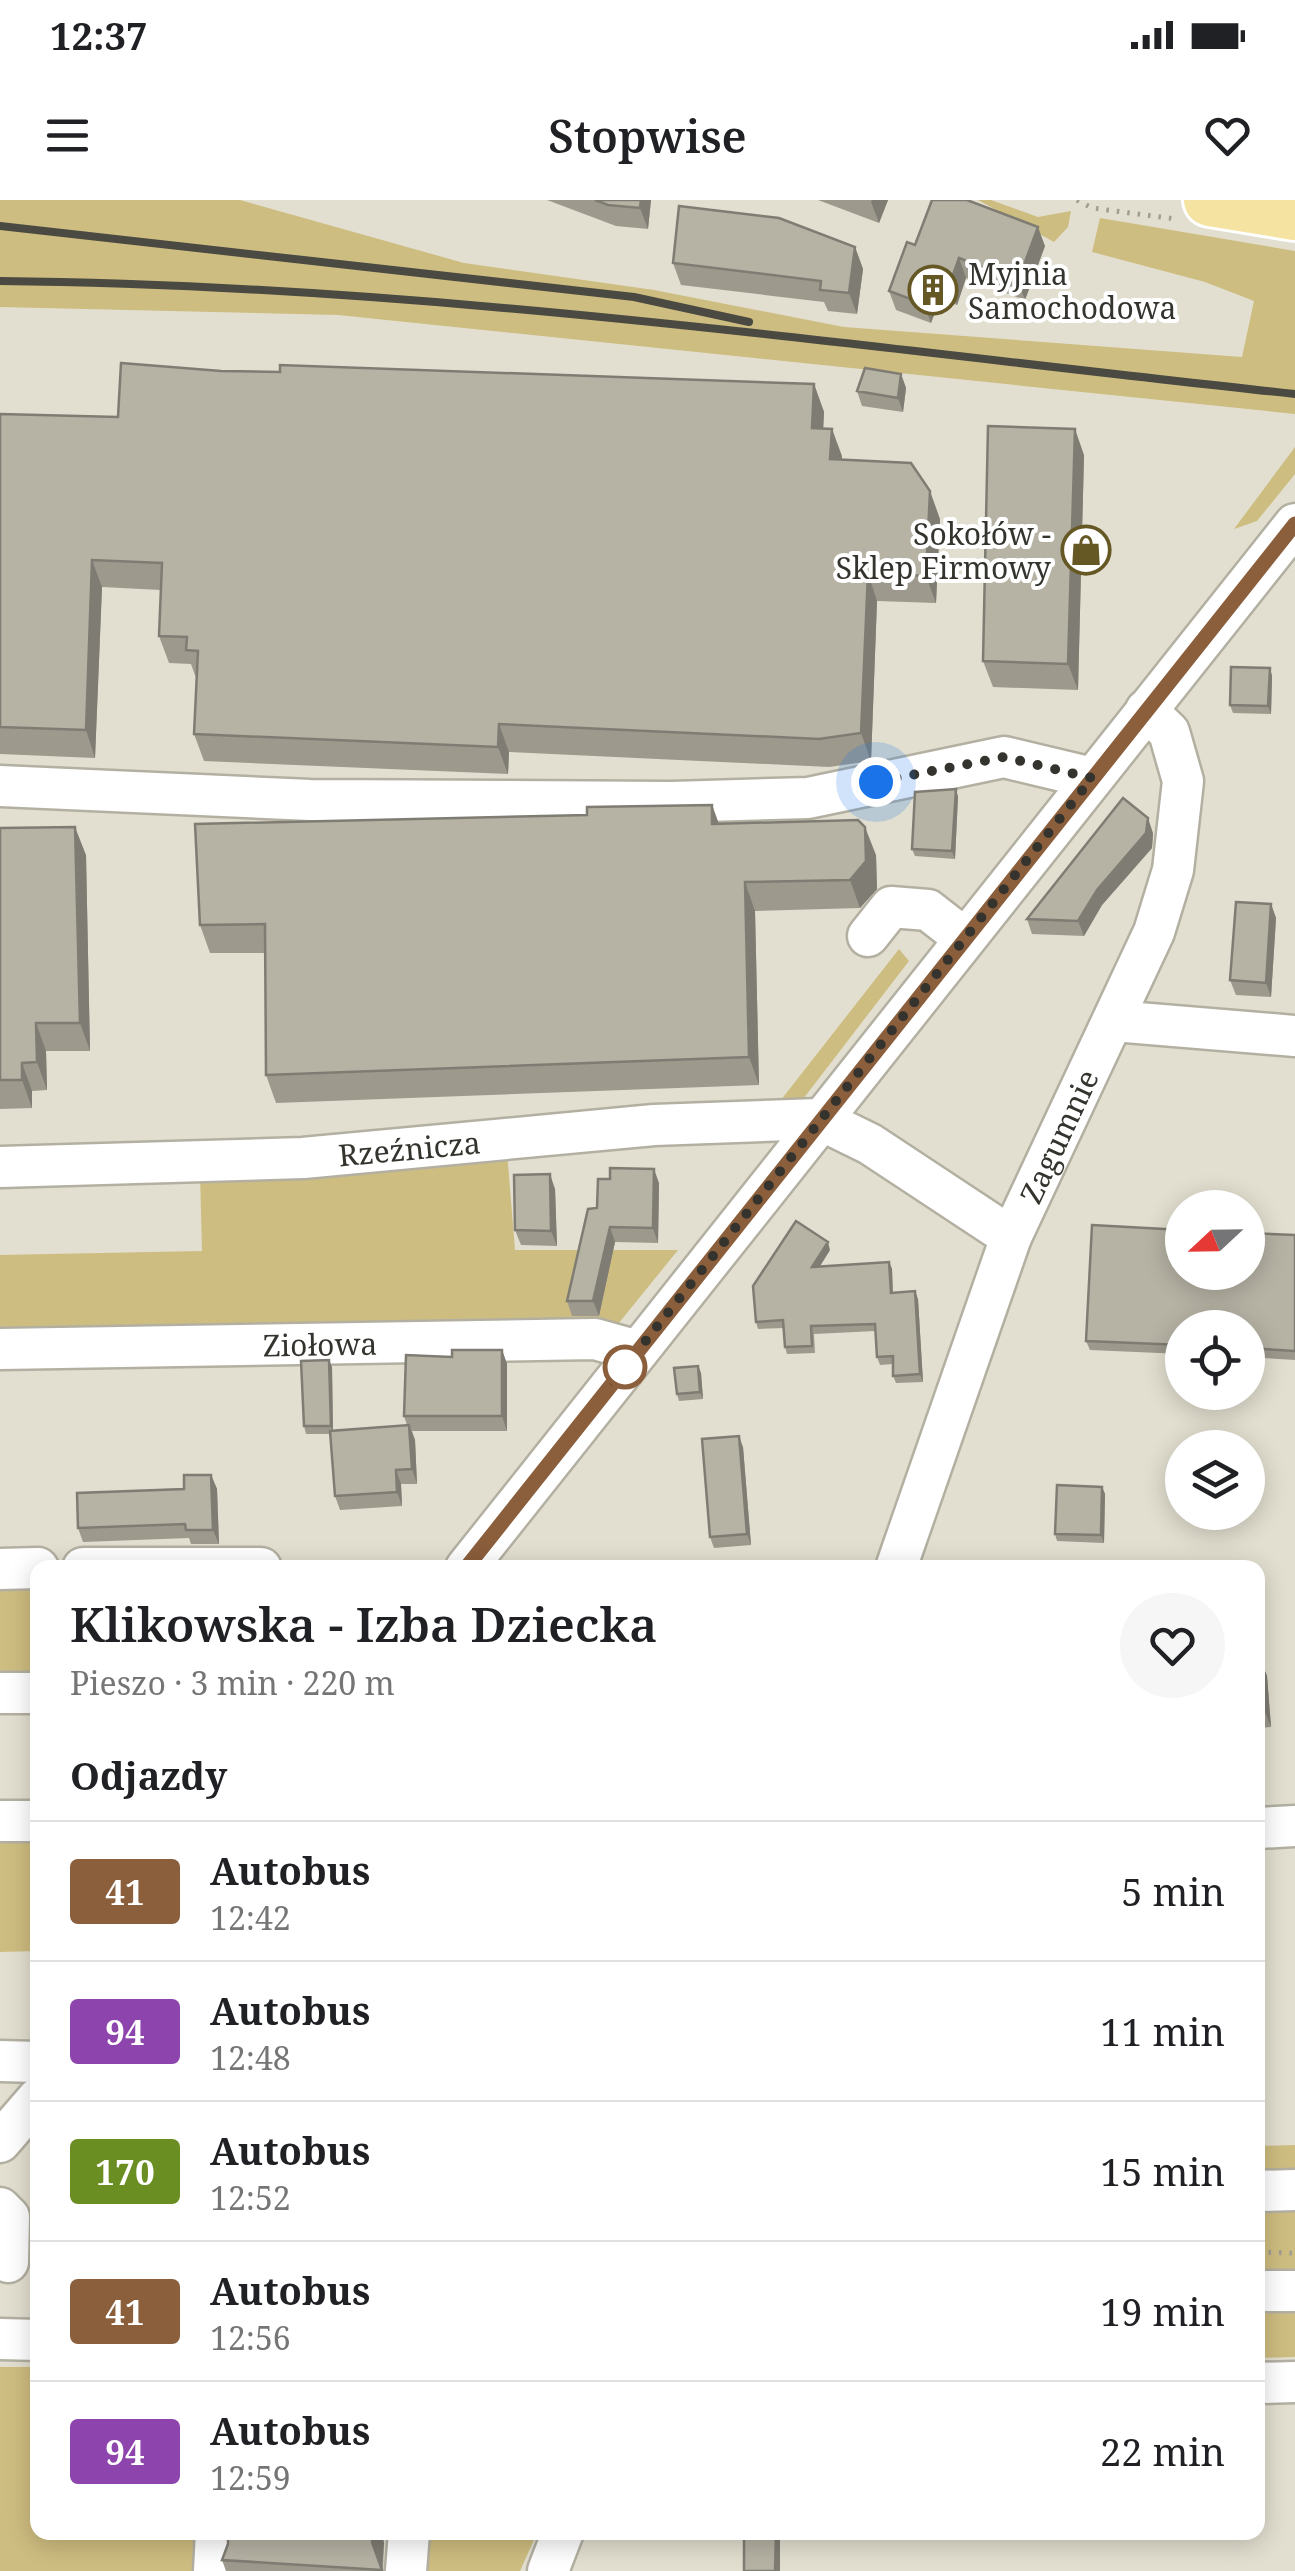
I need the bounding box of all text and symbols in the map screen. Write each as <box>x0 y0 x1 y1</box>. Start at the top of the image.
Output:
text: 12:37 <box>50 9 147 61</box>
text: Stopwise <box>548 105 747 166</box>
icon: menu <box>40 108 95 163</box>
icon: heart <box>1200 108 1255 163</box>
place label: Myjnia Samochodowa <box>968 253 1176 328</box>
building icon: Myjnia Samochodowa <box>907 264 959 316</box>
place label: Sokołów - Sklep Firmowy <box>836 513 1051 588</box>
shop icon: Sokołów - Sklep Firmowy <box>1060 524 1112 576</box>
your location <box>851 757 901 807</box>
street label: Zagumnie <box>1009 1062 1107 1210</box>
street label: Rzeźnicza <box>337 1121 482 1175</box>
north arrow <box>1165 1190 1265 1290</box>
map controls <box>1165 1190 1265 1530</box>
button: locate <box>1165 1310 1265 1410</box>
street label: Ziołowa <box>262 1322 378 1365</box>
unlabelled marker <box>604 1346 646 1388</box>
button: layers <box>1165 1430 1265 1530</box>
text: Klikowska - Izba Dziecka <box>70 1591 657 1656</box>
button: heart <box>1120 1593 1225 1698</box>
text: Pieszo · 3 min · 220 m <box>70 1661 395 1704</box>
text: Odjazdy <box>70 1749 227 1801</box>
text: Autobus <box>210 1844 370 1896</box>
text: 5 min <box>1121 1865 1225 1917</box>
text: 41 <box>105 1868 145 1915</box>
text: 12:42 <box>210 1896 291 1939</box>
text: Autobus <box>210 1984 370 2036</box>
text: 11 min <box>1100 2005 1225 2057</box>
text: 94 <box>105 2008 145 2055</box>
text: 12:48 <box>210 2036 291 2079</box>
text: Autobus <box>210 2124 370 2176</box>
text: 15 min <box>1100 2145 1225 2197</box>
text: 170 <box>95 2148 155 2195</box>
text: 12:52 <box>210 2176 291 2219</box>
text: Autobus <box>210 2264 370 2316</box>
text: 19 min <box>1100 2285 1225 2337</box>
text: 41 <box>105 2288 145 2335</box>
text: 12:56 <box>210 2316 291 2359</box>
text: Autobus <box>210 2404 370 2456</box>
text: 22 min <box>1100 2425 1225 2477</box>
text: 94 <box>105 2428 145 2475</box>
text: 12:59 <box>210 2456 291 2499</box>

